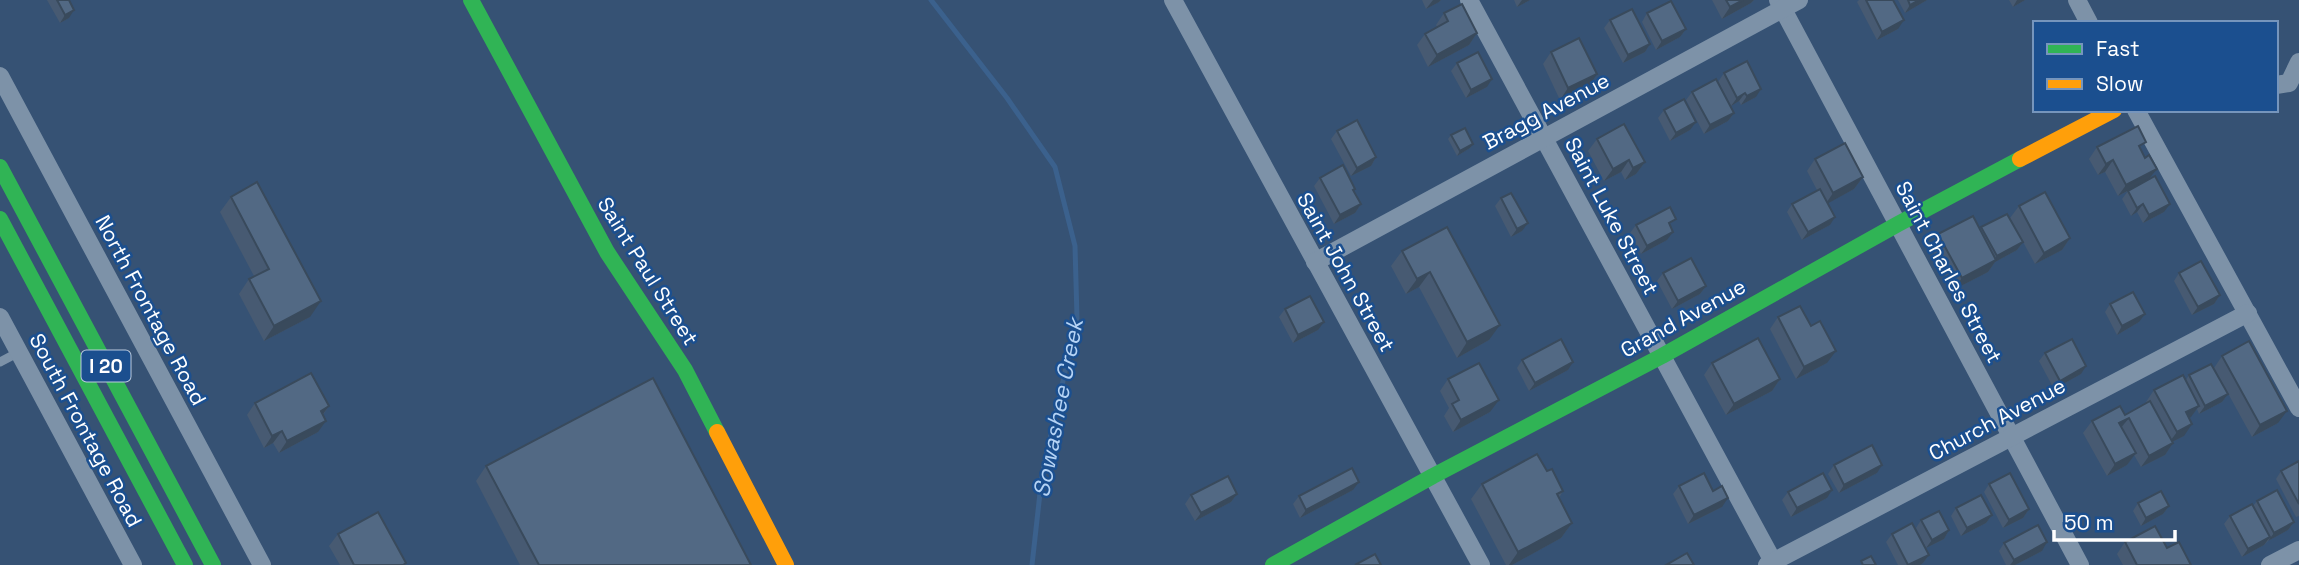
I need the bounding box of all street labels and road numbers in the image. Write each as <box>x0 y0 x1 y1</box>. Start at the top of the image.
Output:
street label: Bragg Avenue <box>1478 66 1614 156</box>
street label: Saint Luke Street <box>1559 133 1665 299</box>
street label: Saint Charles Street <box>1890 176 2008 368</box>
street label: Saint John Street <box>1291 188 1401 356</box>
street label: Saint Paul Street <box>592 192 704 350</box>
street label: North Frontage Road <box>89 210 213 410</box>
street label: Grand Avenue <box>1616 272 1750 364</box>
street label: South Frontage Road <box>24 329 148 531</box>
road number: I 20 <box>82 350 130 382</box>
street label: Church Avenue <box>1924 372 2070 466</box>

